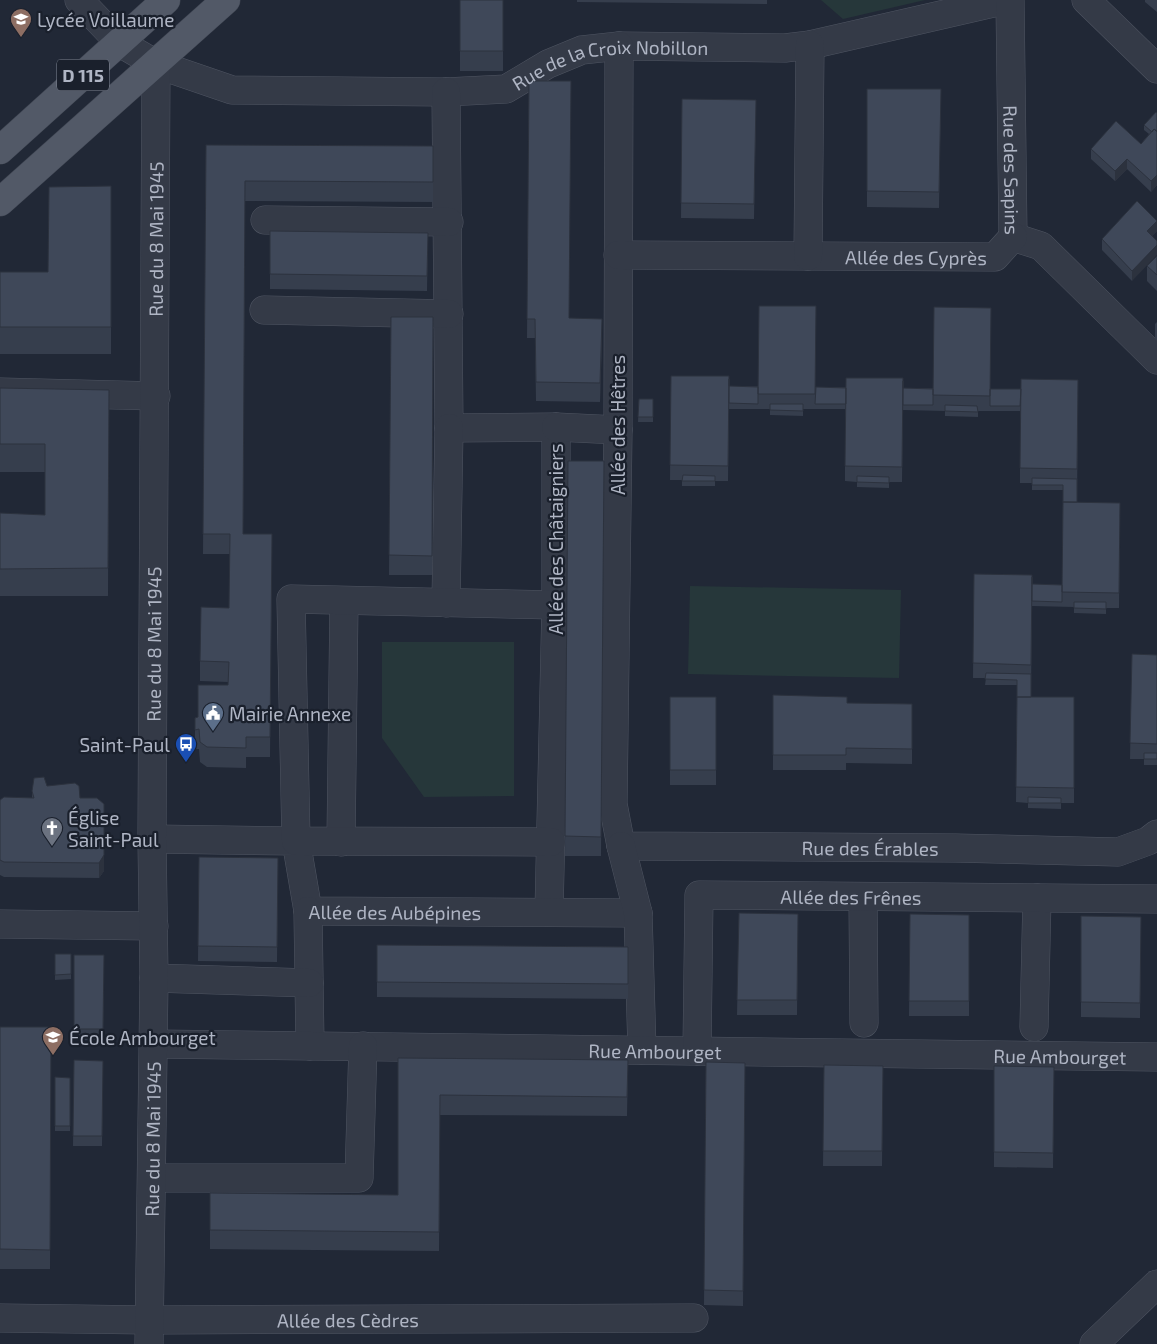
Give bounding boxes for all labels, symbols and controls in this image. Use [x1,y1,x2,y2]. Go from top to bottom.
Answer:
school or university icon: Lycée Voillaume [9,7,33,38]
place label: Lycée Voillaume [37,8,174,31]
street label: Rue de la Croix Nobillon [508,34,709,94]
road number: D 115 [57,60,109,90]
street label: Rue des Sapins [1000,105,1024,235]
street label: Rue du 8 Mai 1945 [143,161,167,317]
street label: Allée des Cyprès [845,245,987,268]
street label: Allée des Hêtres [606,355,629,495]
street label: Allée des Châtaigniers [544,443,567,635]
street label: Rue du 8 Mai 1945 [141,566,165,722]
public building icon: Mairie Annexe [201,701,225,732]
place label: Mairie Annexe [229,702,351,725]
bus stop icon: Saint-Paul [174,732,198,763]
place label: Saint-Paul [79,733,170,756]
place label: Église Saint-Paul [68,806,159,851]
church icon: Église Saint-Paul [40,816,64,847]
street label: Rue des Érables [802,836,939,859]
street label: Allée des Frênes [780,884,922,908]
street label: Allée des Aubépines [309,900,481,924]
school or university icon: École Ambourget [41,1025,65,1056]
place label: École Ambourget [69,1026,216,1049]
street label: Rue Ambourget [588,1038,722,1063]
street label: Rue Ambourget [993,1043,1127,1068]
street label: Rue du 8 Mai 1945 [139,1061,164,1217]
street label: Allée des Cèdres [277,1308,419,1331]

